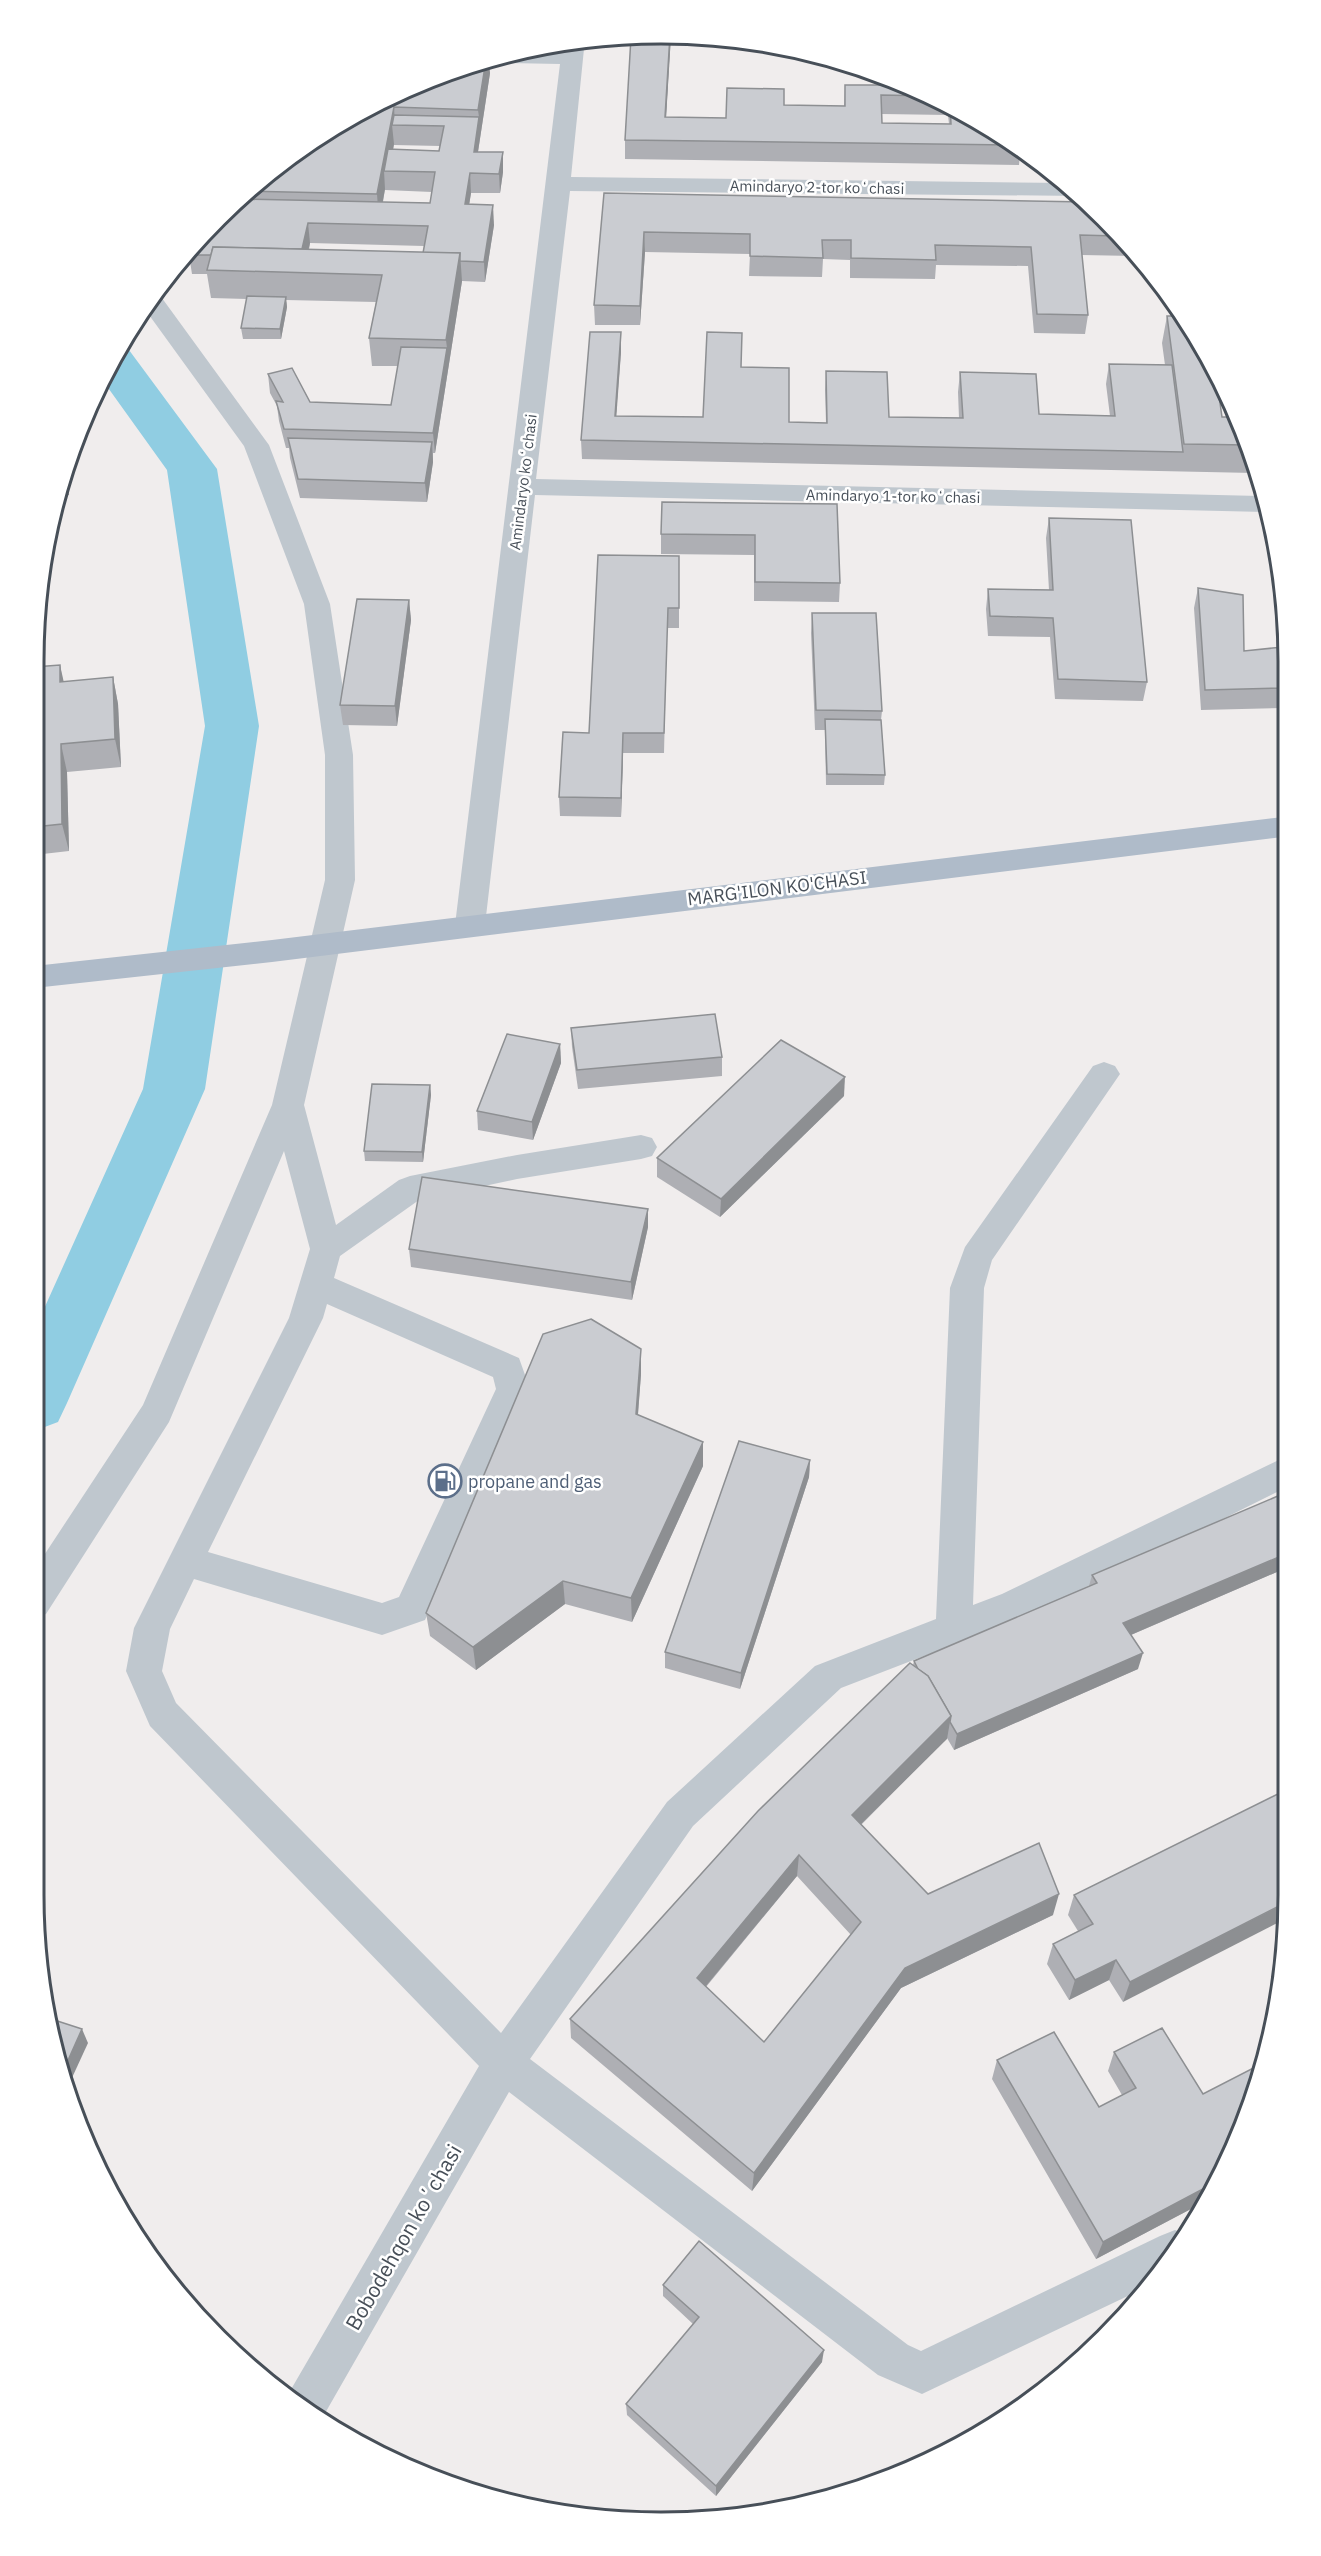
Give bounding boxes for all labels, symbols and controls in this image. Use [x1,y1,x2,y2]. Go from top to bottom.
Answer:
street label: Amindaryo 2-tor koʻchasi [730,176,904,198]
street label: Amindaryo koʻchasi [505,413,541,551]
street label: Amindaryo 1-tor koʻchasi [806,485,980,507]
street label: MARG'ILON KO'CHASI [686,866,868,910]
fuel station icon: propane and gas [427,1463,463,1499]
place label: propane and gas [468,1470,602,1493]
street label: Bobodehqon koʼchasi [338,2139,468,2335]

